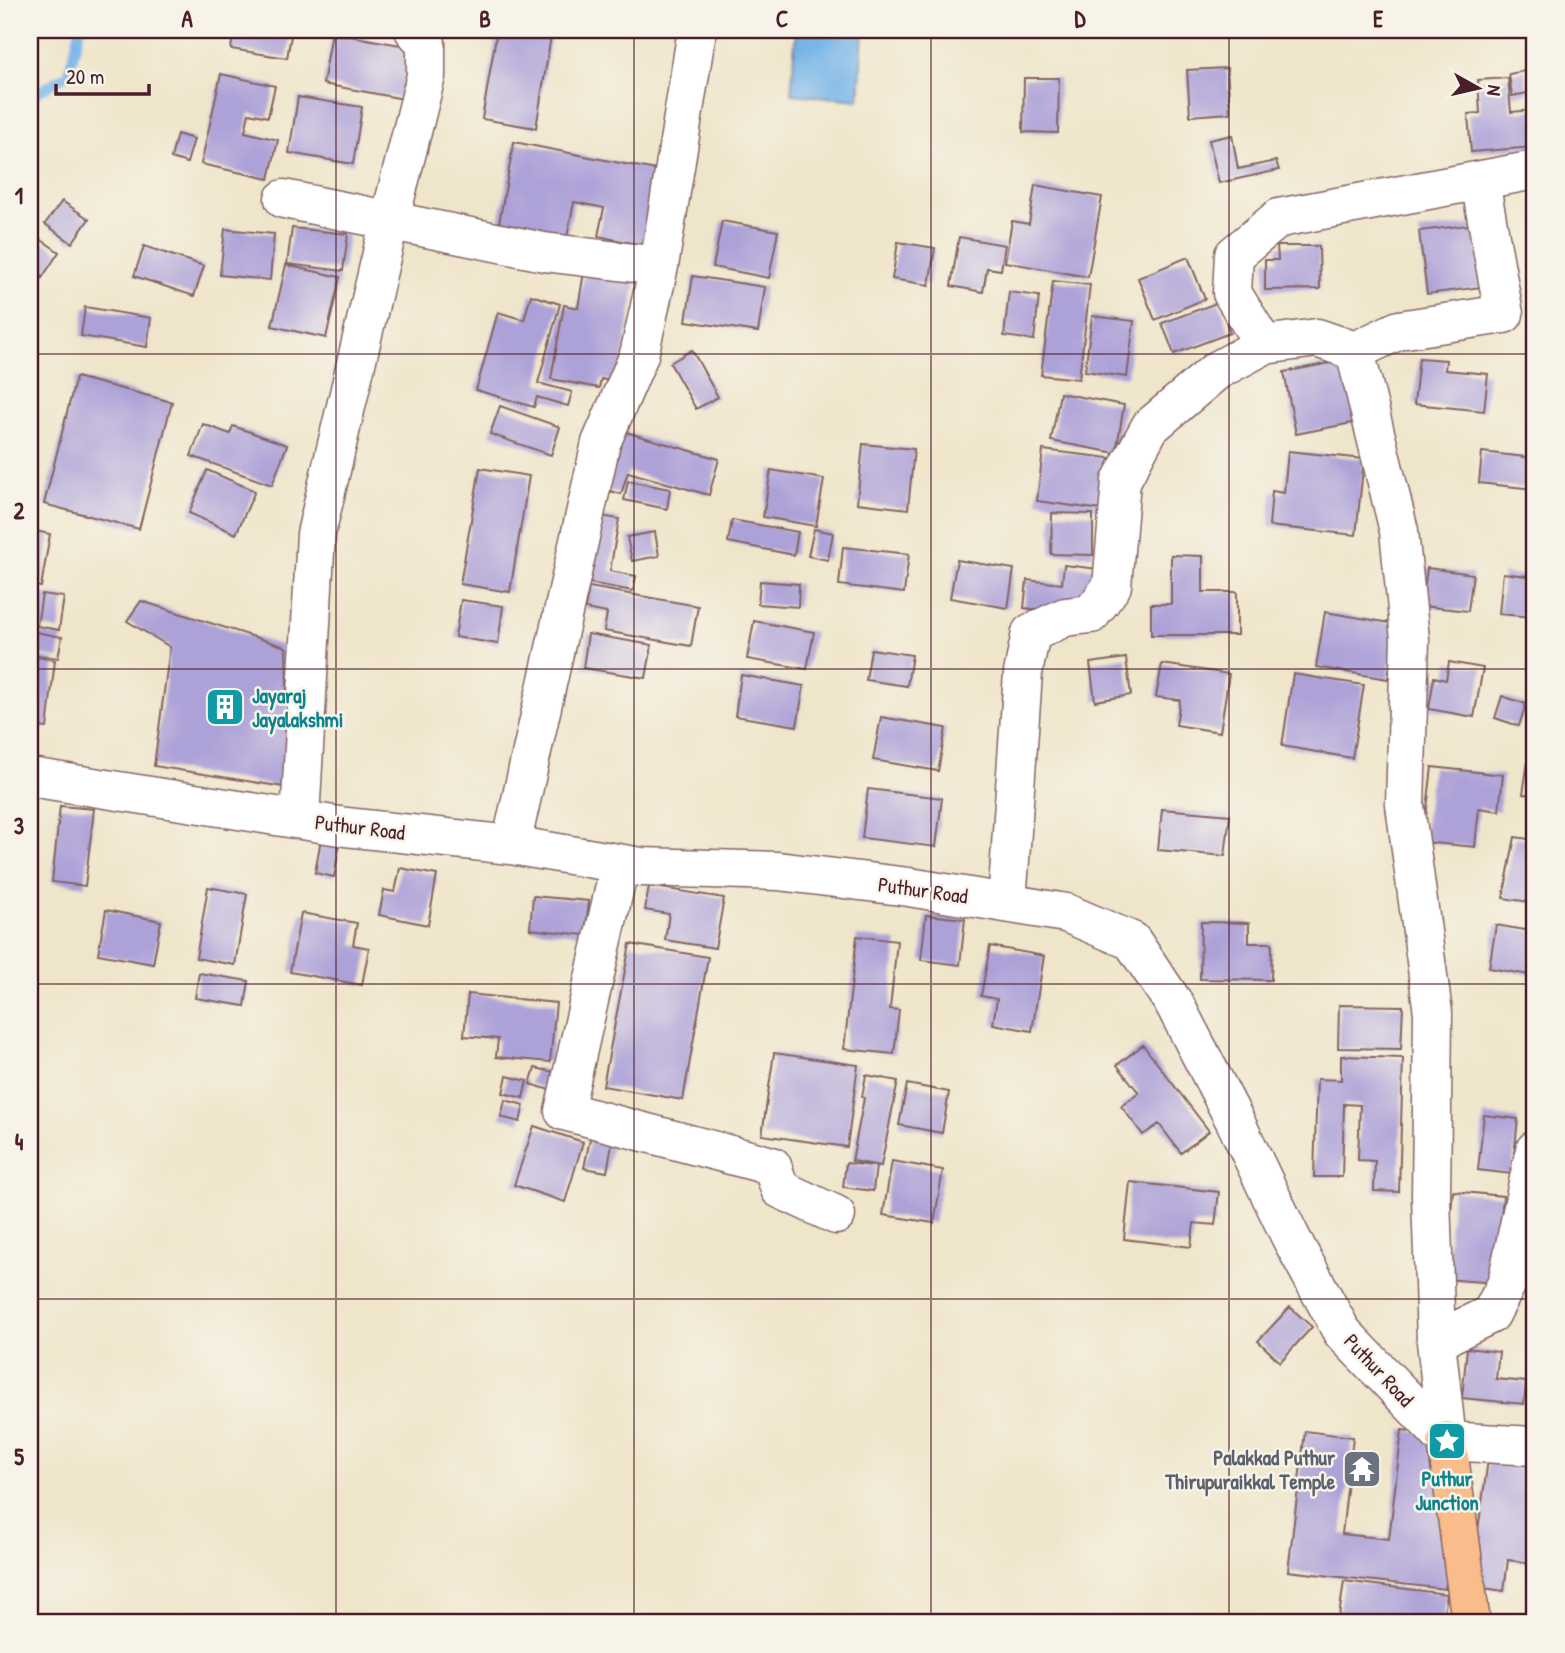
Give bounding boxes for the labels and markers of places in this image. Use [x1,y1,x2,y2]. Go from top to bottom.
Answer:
place label: Jayaraj Jayalakshmi [252,681,344,735]
building icon: Jayaraj Jayalakshmi [204,686,246,728]
place icon: Puthur Junction [1426,1420,1468,1462]
place label: Palakkad Puthur Thirupuraikkal Temple [1164,1443,1336,1497]
temple icon: Palakkad Puthur Thirupuraikkal Temple [1341,1448,1383,1490]
place label: Puthur Junction [1415,1464,1479,1517]

